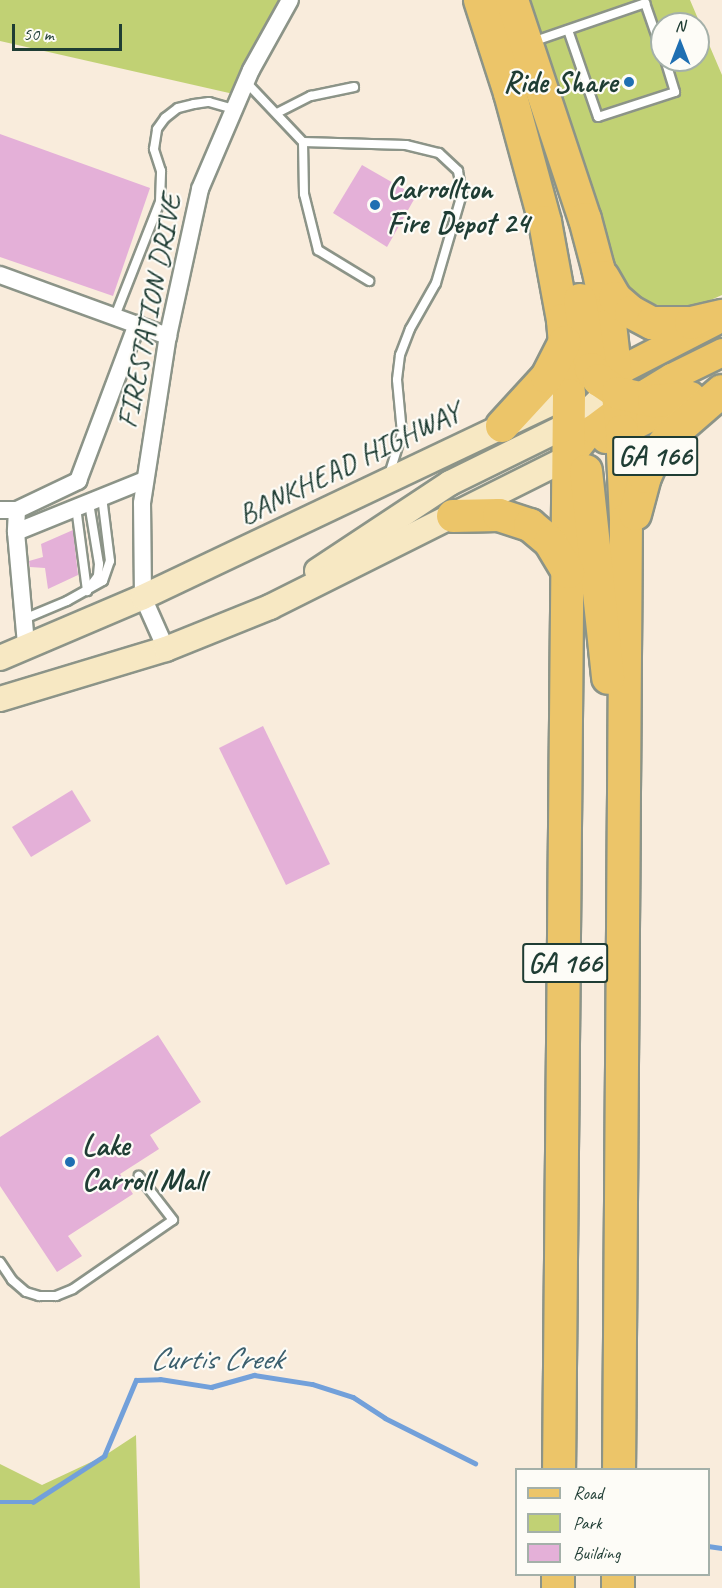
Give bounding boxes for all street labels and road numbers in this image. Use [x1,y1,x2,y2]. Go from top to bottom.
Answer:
street label: FIRESTATION DRIVE [109,191,189,431]
street label: BANKHEAD HIGHWAY [231,393,467,533]
road number: GA 166 [612,431,698,481]
road number: GA 166 [522,938,608,988]

